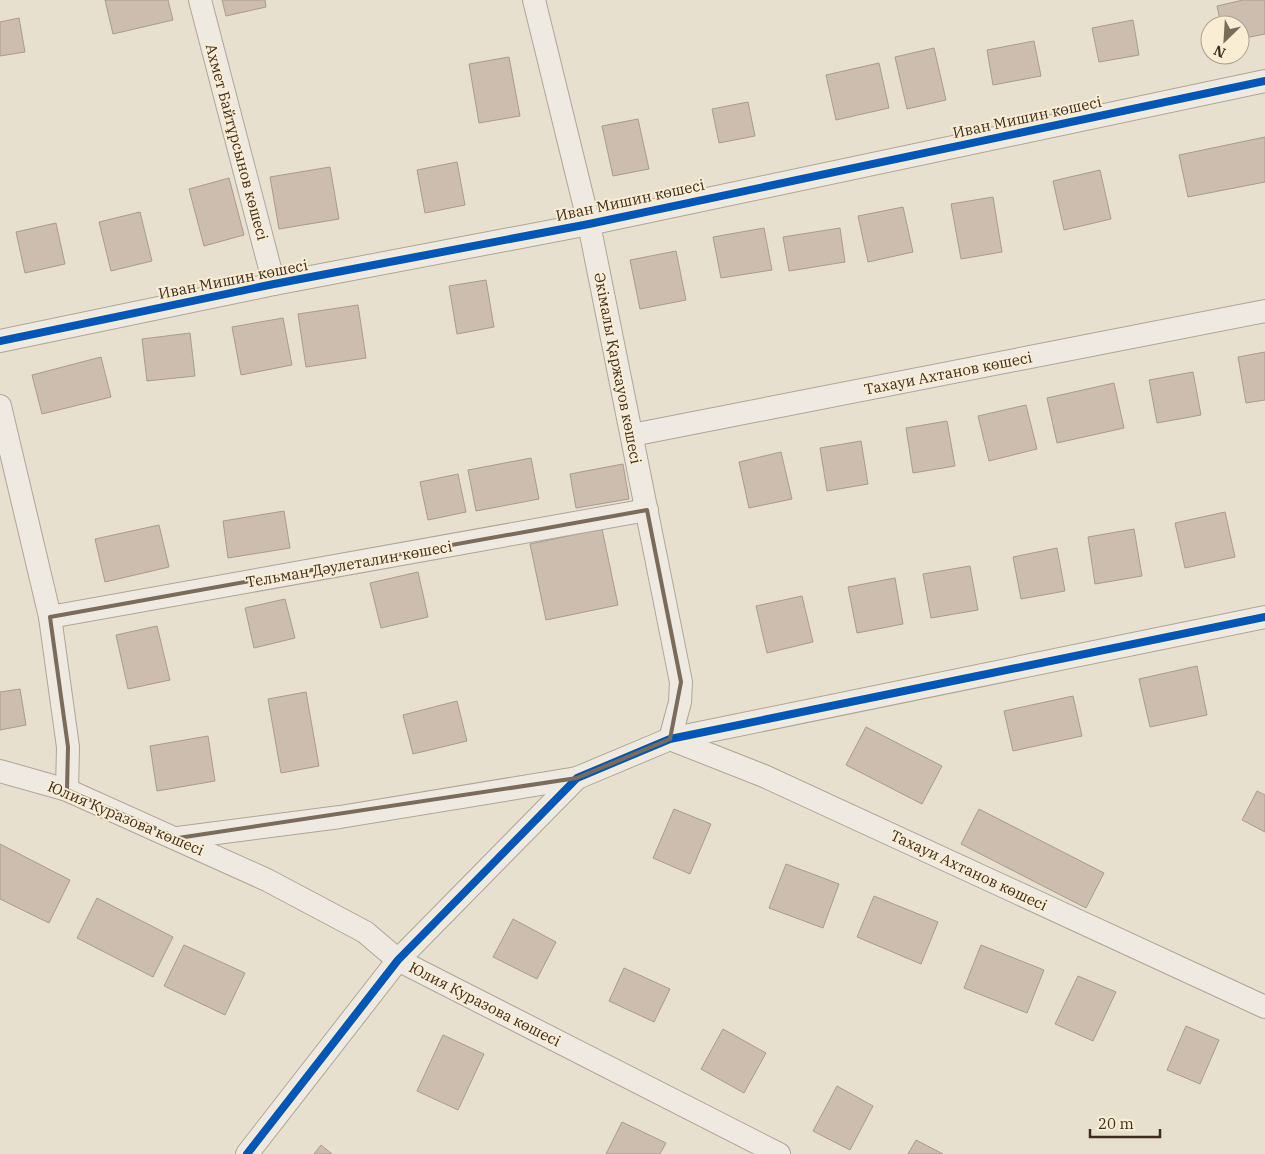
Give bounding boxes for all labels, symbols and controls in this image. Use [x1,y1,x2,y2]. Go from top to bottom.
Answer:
north arrow [1200,15,1250,65]
text: N [1211,41,1228,62]
street label: Ахмет Байтұрсынов көшесі [202,42,272,243]
street label: Иван Мишин көшесі [951,92,1103,142]
street label: Иван Мишин көшесі [554,175,706,225]
street label: Иван Мишин көшесі [157,255,310,303]
street label: Әкімалы Қаржауов көшесі [590,271,646,466]
street label: Тахауи Ахтанов көшесі [862,347,1034,399]
street label: Тельман Дәулеталин көшесі [244,536,454,591]
street label: Юлия Куразова көшесі [45,776,207,860]
street label: Тахауи Ахтанов көшесі [888,825,1051,915]
street label: Юлия Куразова көшесі [406,957,564,1051]
scale bar [1090,1106,1160,1138]
text: 20 m [1098,1114,1134,1133]

